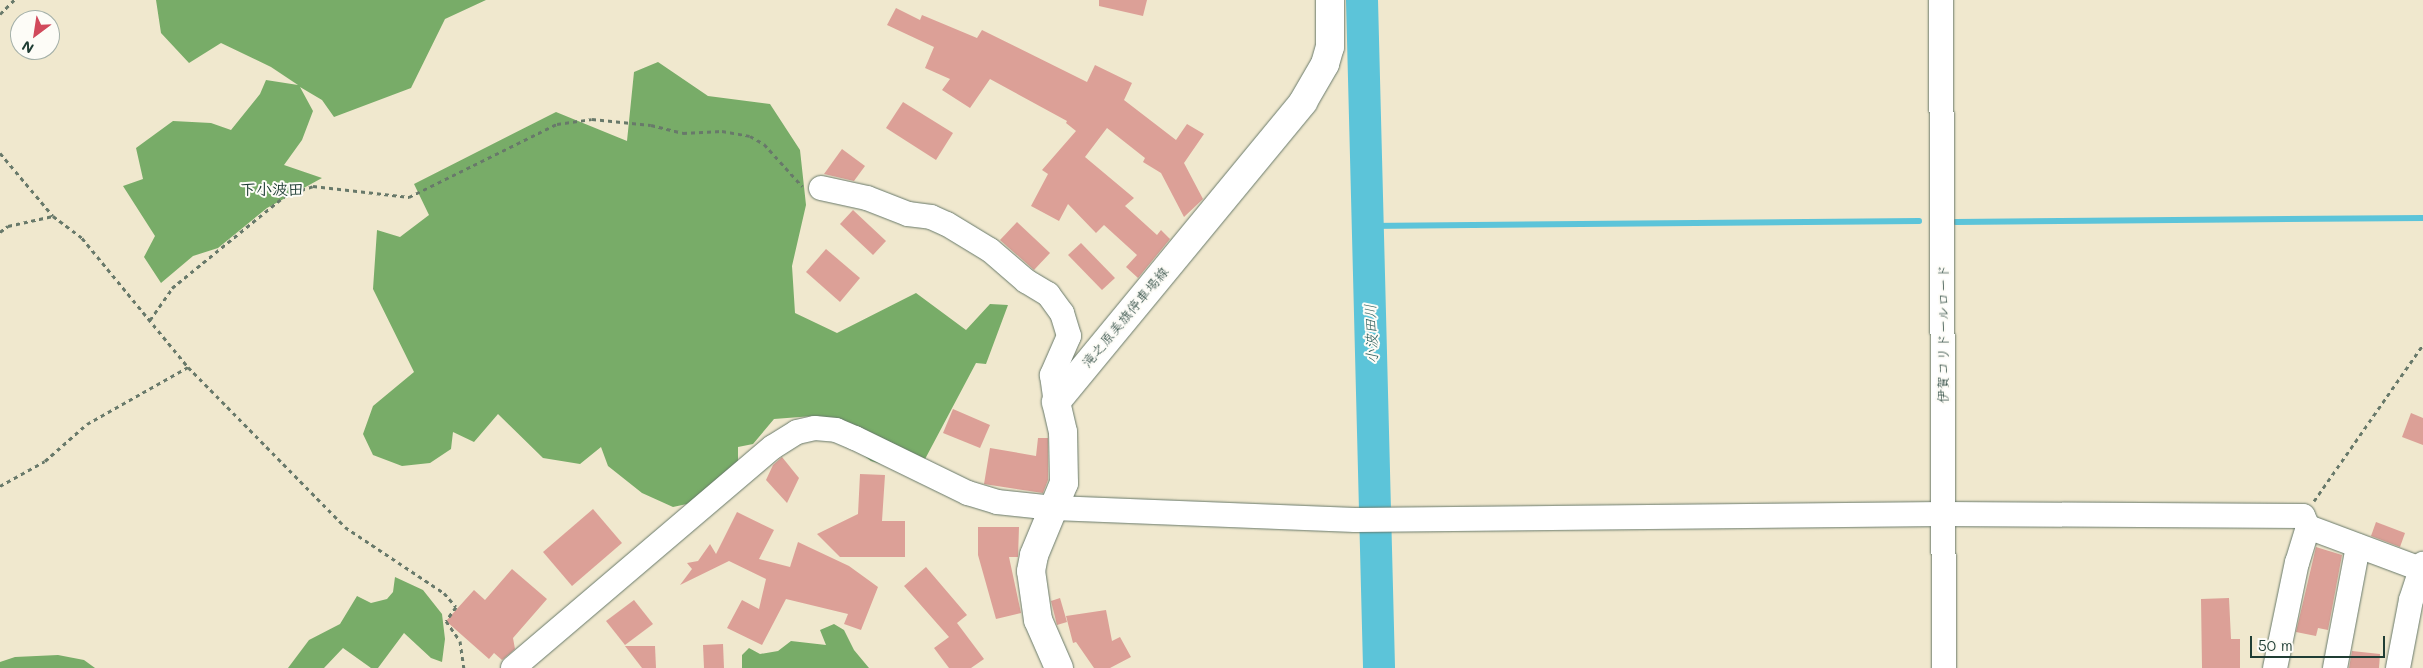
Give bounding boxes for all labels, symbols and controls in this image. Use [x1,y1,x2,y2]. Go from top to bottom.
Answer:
north arrow [10,10,60,60]
text: N [18,37,37,58]
district label: 下小波田 [240,179,304,199]
street label: 滝之原美旗停車場線 [1078,263,1172,371]
street label: 伊賀コリドールロード [1935,264,1951,404]
water label: 小波田川 [1361,304,1381,364]
scale bar [2253,626,2388,658]
text: 50 m [2258,635,2293,655]

